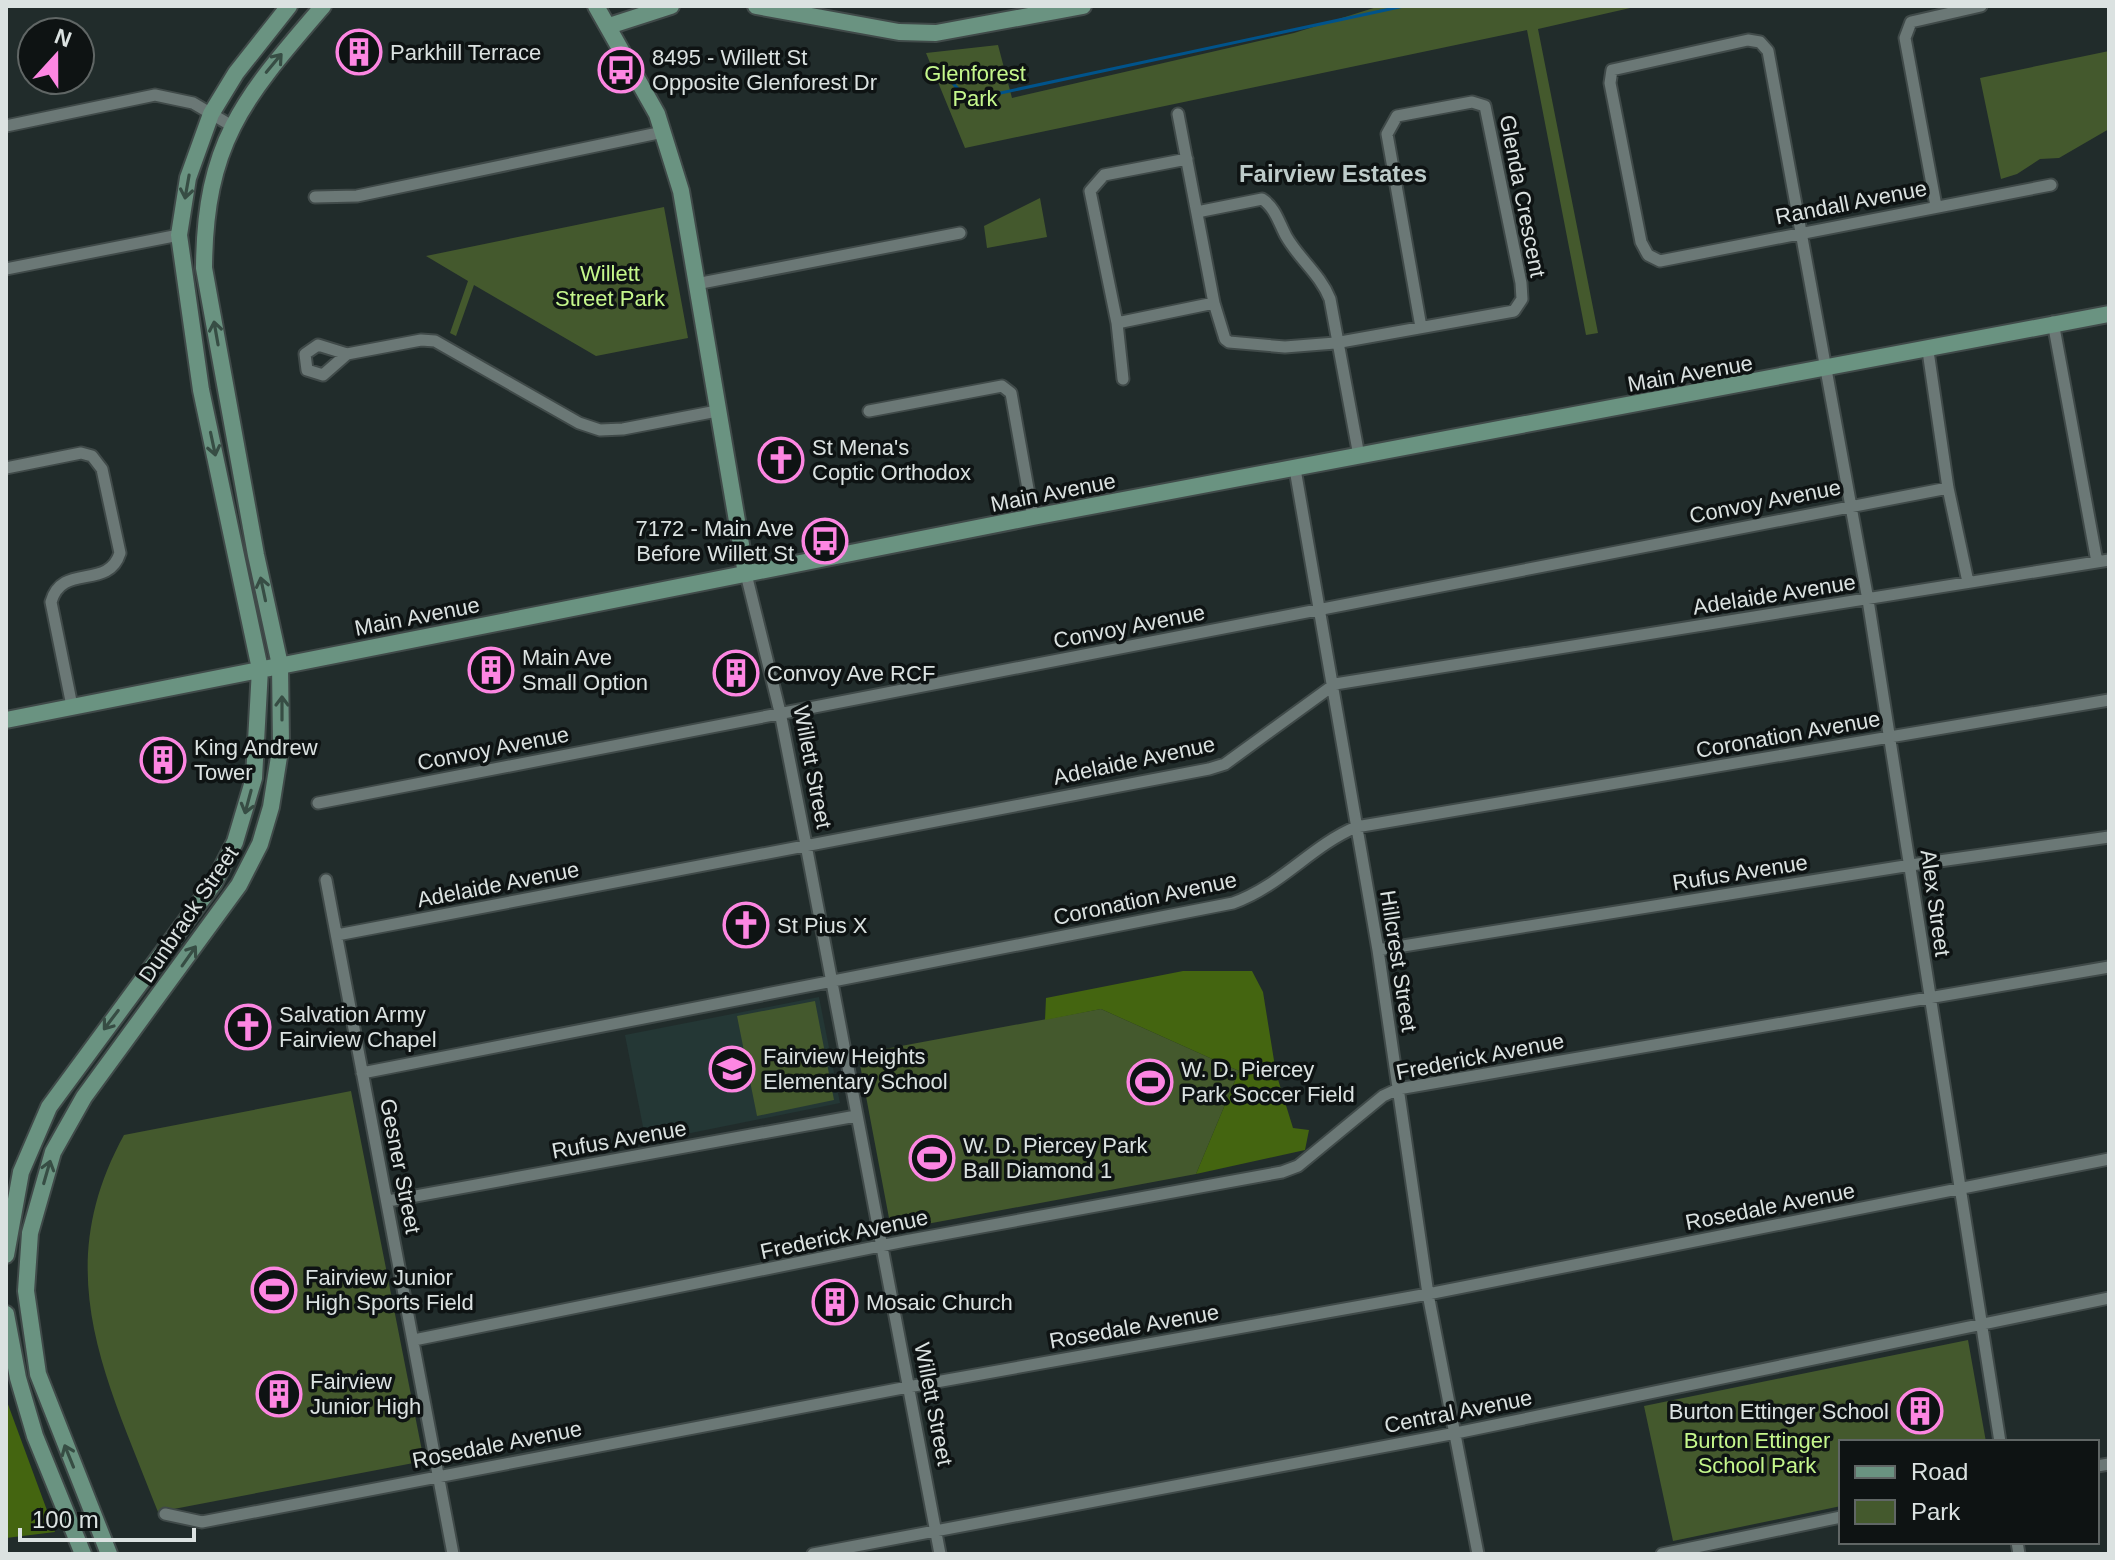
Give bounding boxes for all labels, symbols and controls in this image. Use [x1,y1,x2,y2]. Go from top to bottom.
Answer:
north arrow [16,16,96,96]
text: N [51,23,75,52]
building icon: Parkhill Terrace [335,28,383,76]
place label: Parkhill Terrace [390,40,541,65]
place label: 8495 - Willett St Opposite Glenforest Dr [652,45,877,95]
bus stop icon: 8495 - Willett St Opposite Glenforest Dr [597,46,645,94]
one-way arrow [265,54,283,74]
park label: Glenforest Park [924,61,1026,111]
street label: Glenda Crescent [1494,113,1551,280]
district label: Fairview Estates [1239,160,1427,187]
one-way arrow [179,174,194,200]
street label: Randall Avenue [1773,176,1929,229]
park label: Willett Street Park [555,261,666,311]
one-way arrow [208,321,223,346]
street label: Main Avenue [1625,350,1755,397]
one-way arrow [206,431,221,456]
place label: St Mena's Coptic Orthodox [812,435,971,485]
church icon: St Mena's Coptic Orthodox [757,436,805,484]
street label: Main Avenue [988,468,1118,517]
street label: Convoy Avenue [1687,475,1843,528]
place label: 7172 - Main Ave Before Willett St [635,516,794,566]
bus stop icon: 7172 - Main Ave Before Willett St [801,517,849,565]
street label: Adelaide Avenue [1691,569,1857,620]
one-way arrow [255,576,270,602]
street label: Main Avenue [352,592,482,641]
street label: Convoy Avenue [1051,600,1207,653]
place label: Main Ave Small Option [522,645,648,695]
building icon: Main Ave Small Option [467,646,515,694]
building icon: Convoy Ave RCF [712,649,760,697]
place label: Convoy Ave RCF [767,661,935,686]
one-way arrow [274,695,290,722]
street label: Willett Street [788,704,837,831]
street label: Coronation Avenue [1694,706,1882,763]
street label: Convoy Avenue [415,722,571,775]
street label: Adelaide Avenue [1051,731,1217,790]
place label: King Andrew Tower [194,735,318,785]
building icon: King Andrew Tower [139,736,187,784]
one-way arrow [239,789,254,814]
street label: Dunbrack Street [134,841,243,987]
street label: Alex Street [1916,848,1955,958]
street label: Rufus Avenue [1671,849,1809,896]
street label: Adelaide Avenue [415,857,581,912]
street label: Coronation Avenue [1051,867,1239,930]
street label: Hillcrest Street [1375,888,1422,1034]
church icon: St Pius X [722,901,770,949]
place label: St Pius X [777,913,868,938]
one-way arrow [181,946,197,968]
place label: Salvation Army Fairview Chapel [279,1002,437,1052]
church icon: Salvation Army Fairview Chapel [224,1003,272,1051]
one-way arrow [102,1009,119,1030]
street label: Frederick Avenue [1394,1028,1566,1085]
place label: Fairview Heights Elementary School [763,1044,948,1094]
school or university icon: Fairview Heights Elementary School [708,1045,756,1093]
place label: W. D. Piercey Park Soccer Field [1181,1057,1355,1107]
sports icon: W. D. Piercey Park Soccer Field [1126,1058,1174,1106]
street label: Gesner Street [375,1096,426,1236]
street label: Rufus Avenue [550,1115,689,1164]
place label: W. D. Piercey Park Ball Diamond 1 [963,1133,1149,1183]
sports icon: W. D. Piercey Park Ball Diamond 1 [908,1134,956,1182]
one-way arrow [40,1159,55,1185]
street label: Rosedale Avenue [1683,1178,1857,1235]
street label: Frederick Avenue [758,1205,930,1264]
place label: Fairview Junior High Sports Field [305,1265,474,1315]
sports icon: Fairview Junior High Sports Field [250,1266,298,1314]
building icon: Mosaic Church [811,1278,859,1326]
place label: Mosaic Church [866,1290,1013,1315]
street label: Rosedale Avenue [1047,1299,1221,1354]
street label: Willett Street [909,1341,958,1468]
place label: Fairview Junior High [310,1369,421,1419]
building icon: Fairview Junior High [255,1370,303,1418]
street label: Central Avenue [1382,1385,1534,1438]
building icon: Burton Ettinger School [1896,1387,1944,1435]
place label: Burton Ettinger School [1669,1399,1889,1424]
street label: Rosedale Avenue [410,1416,584,1473]
park label: Burton Ettinger School Park [1684,1428,1830,1478]
legend [1839,1440,2099,1544]
one-way arrow [60,1444,75,1469]
text: Road [1911,1458,1968,1485]
scale bar [20,1492,194,1542]
text: Park [1911,1498,1961,1525]
text: 100 m [32,1506,99,1533]

